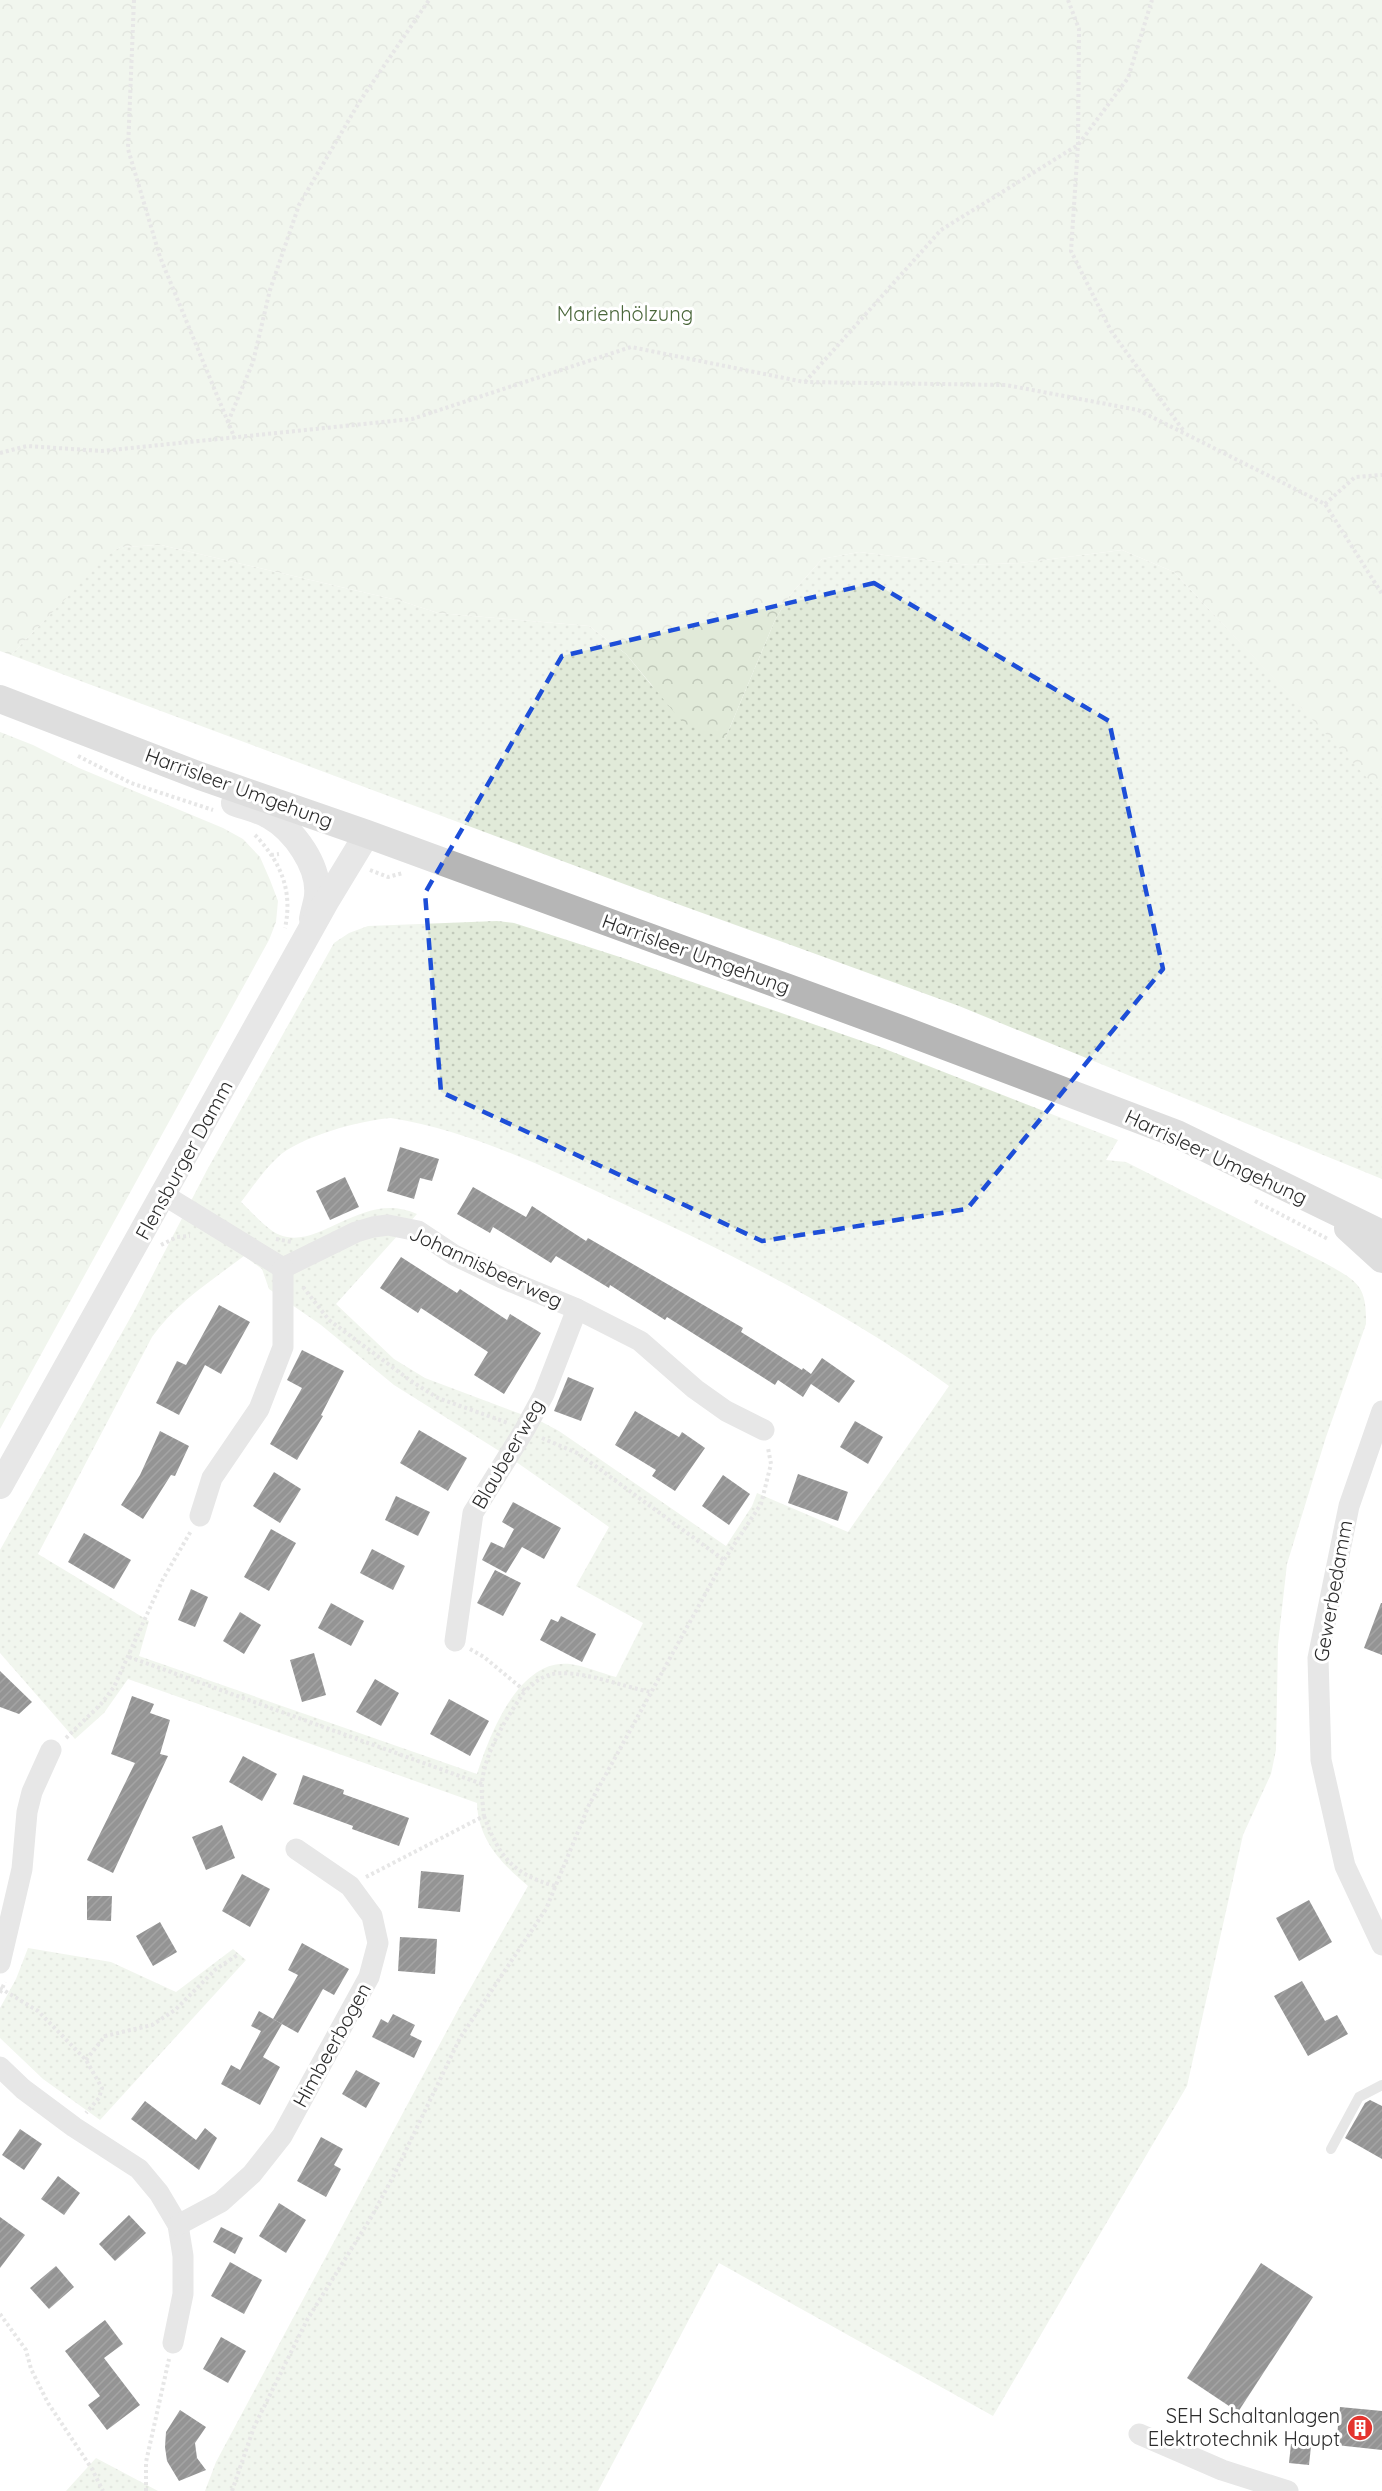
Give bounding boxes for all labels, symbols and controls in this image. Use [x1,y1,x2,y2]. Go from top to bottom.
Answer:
park label: Marienhölzung [557,301,693,326]
street label: Harrisleer Umgehung [142,742,337,833]
street label: Harrisleer Umgehung [599,908,794,999]
street label: Flensburger Damm [129,1076,238,1244]
street label: Harrisleer Umgehung [1121,1103,1311,1210]
street label: Johannisbeerweg [406,1220,567,1313]
street label: Blaubeerweg [466,1394,549,1513]
street label: Gewerbedamm [1308,1518,1357,1664]
street label: Himbeerbogen [287,1978,376,2111]
place label: SEH Schaltanlagen Elektrotechnik Haupt [1148,2403,1340,2451]
building icon: SEH Schaltanlagen Elektrotechnik Haupt [1345,2413,1375,2443]

